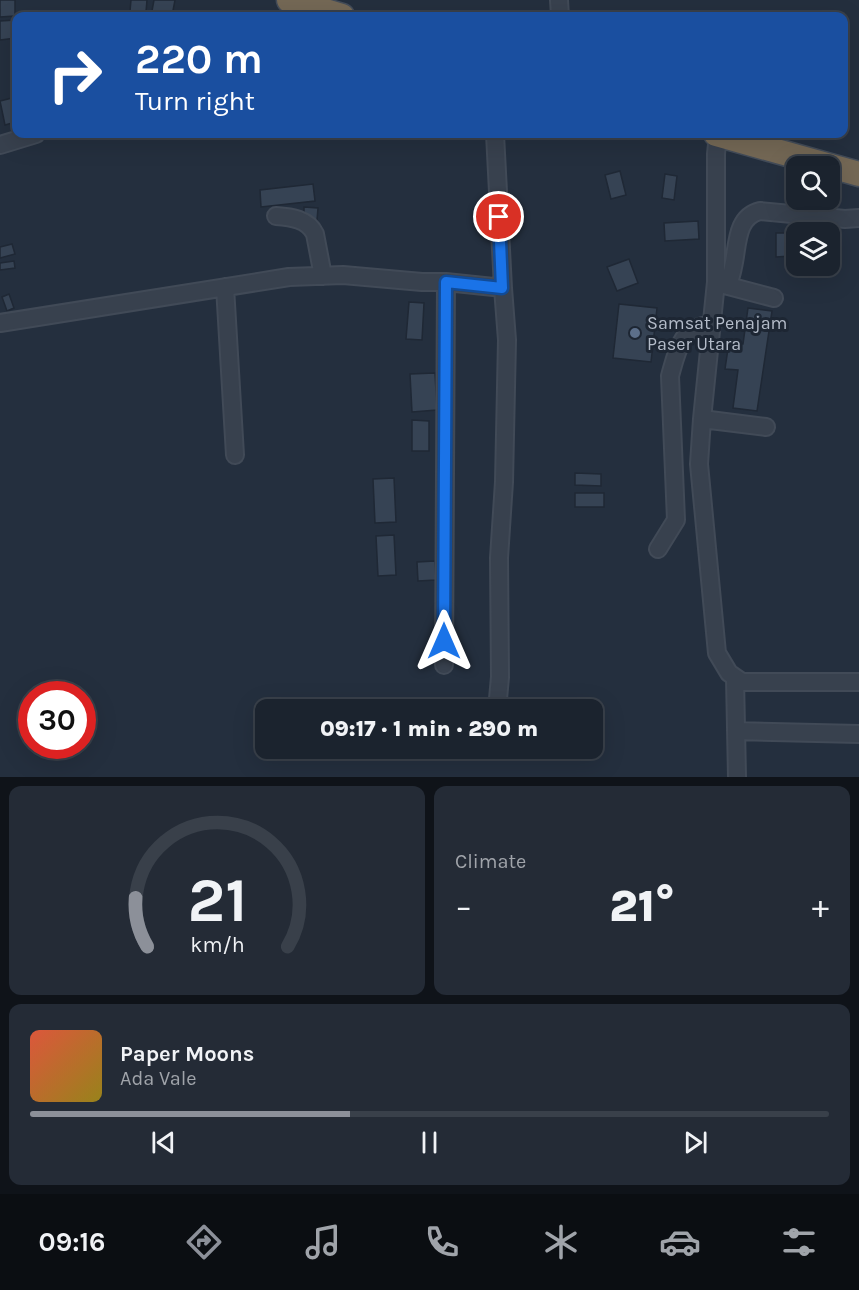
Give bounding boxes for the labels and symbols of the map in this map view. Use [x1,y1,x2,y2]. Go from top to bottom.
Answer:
pin [473,191,524,242]
place label: Samsat Penajam Paser Utara [647,312,787,355]
marker: Samsat Penajam Paser Utara [628,326,642,340]
position arrow [412,609,476,673]
speed limit sign: 30 [18,681,96,759]

